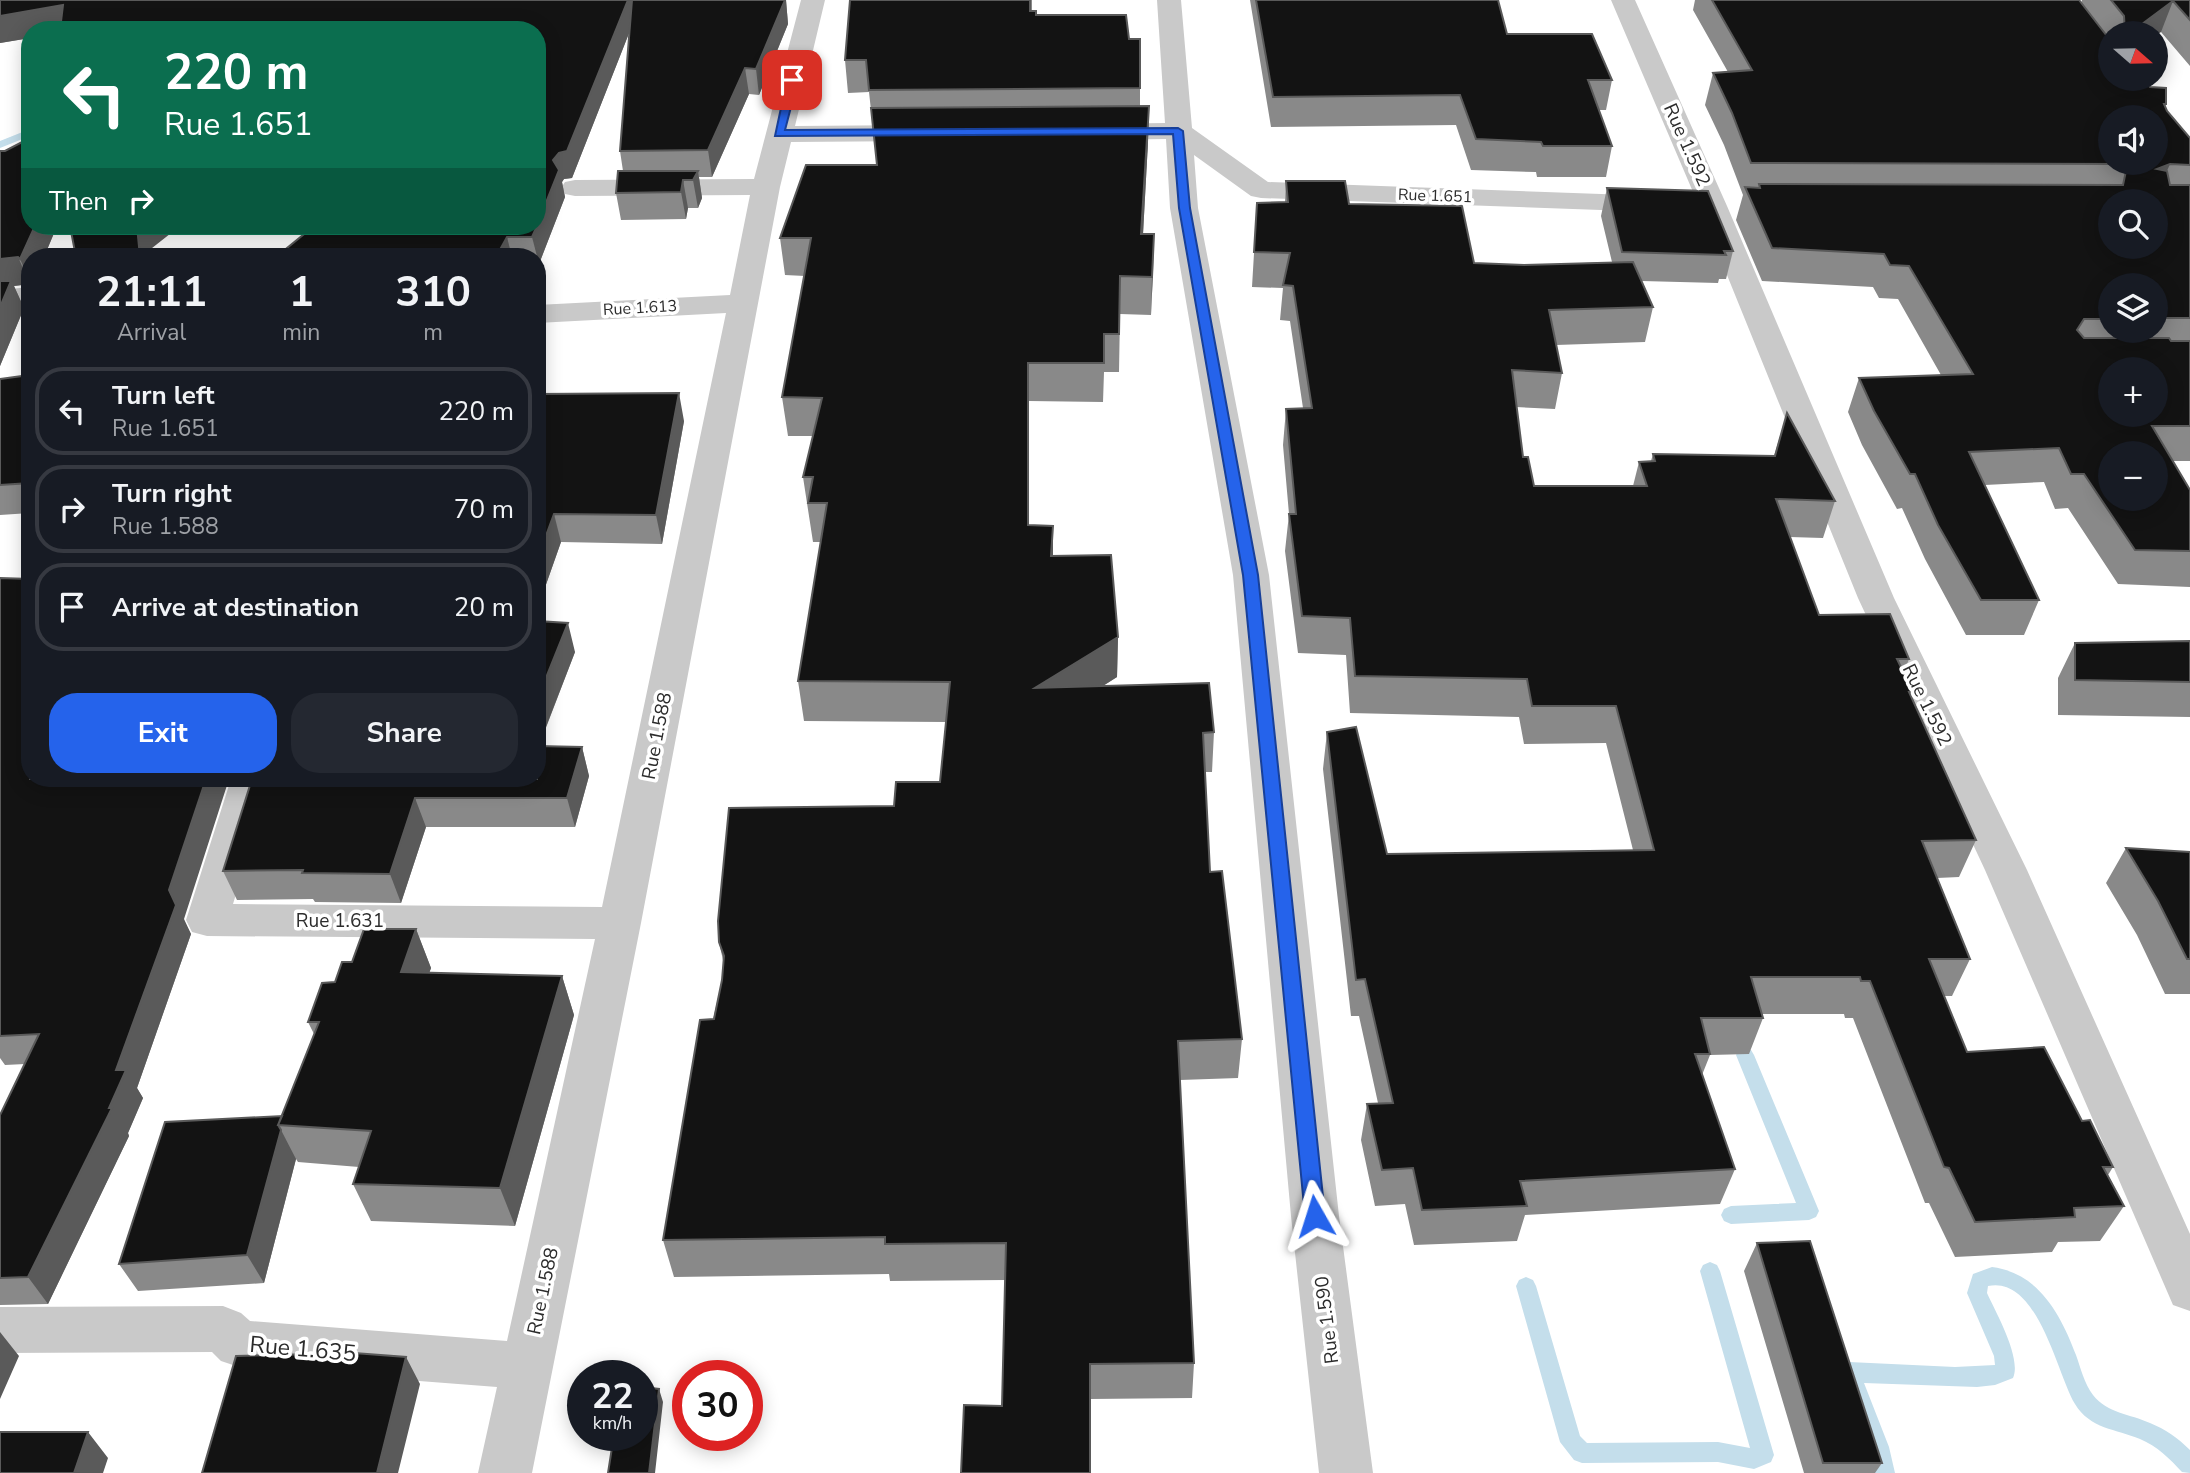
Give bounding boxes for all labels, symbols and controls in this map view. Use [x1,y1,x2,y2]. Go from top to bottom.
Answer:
north arrow [2098,21,2168,91]
map controls [2098,21,2168,511]
text: 220 m [164,39,308,106]
icon: left [49,49,140,140]
pin [762,50,822,110]
icon: arrive [773,61,811,99]
street label: Rue 1.592 [1657,99,1717,191]
text: Rue 1.651 [164,103,313,146]
button: sound [2098,105,2168,175]
icon: right [122,182,160,220]
text: Then [49,184,108,219]
street label: Rue 1.651 [1397,184,1473,208]
button: search [2098,189,2168,259]
text: 21:11 [96,264,207,321]
text: 1 [289,264,314,321]
text: 310 [395,264,471,321]
button: layers [2098,273,2168,343]
street label: Rue 1.613 [602,295,678,321]
text: Arrival [117,317,186,348]
text: min [282,317,320,348]
text: m [423,317,443,348]
button: + [2098,357,2168,427]
text: Turn left [112,378,215,413]
icon: left [53,392,91,430]
text: 220 m [438,394,514,429]
text: Rue 1.651 [112,413,219,444]
button: − [2098,441,2168,511]
text: Turn right [112,476,231,511]
icon: right [53,490,91,528]
text: 70 m [454,492,514,527]
text: Rue 1.588 [112,511,219,542]
icon: arrive [53,588,91,626]
text: Arrive at destination [112,590,359,625]
text: 20 m [454,590,514,625]
street label: Rue 1.592 [1896,660,1958,750]
street label: Rue 1.588 [636,690,678,782]
button: Exit [49,693,277,773]
button: Share [291,693,518,773]
street label: Rue 1.631 [296,908,384,934]
position arrow [1278,1179,1352,1253]
street label: Rue 1.588 [521,1245,565,1337]
street label: Rue 1.590 [1309,1275,1345,1365]
street label: Rue 1.635 [248,1329,358,1369]
speed limit sign: 30 [672,1360,763,1451]
text: 22 [591,1373,634,1420]
text: km/h [593,1411,632,1435]

